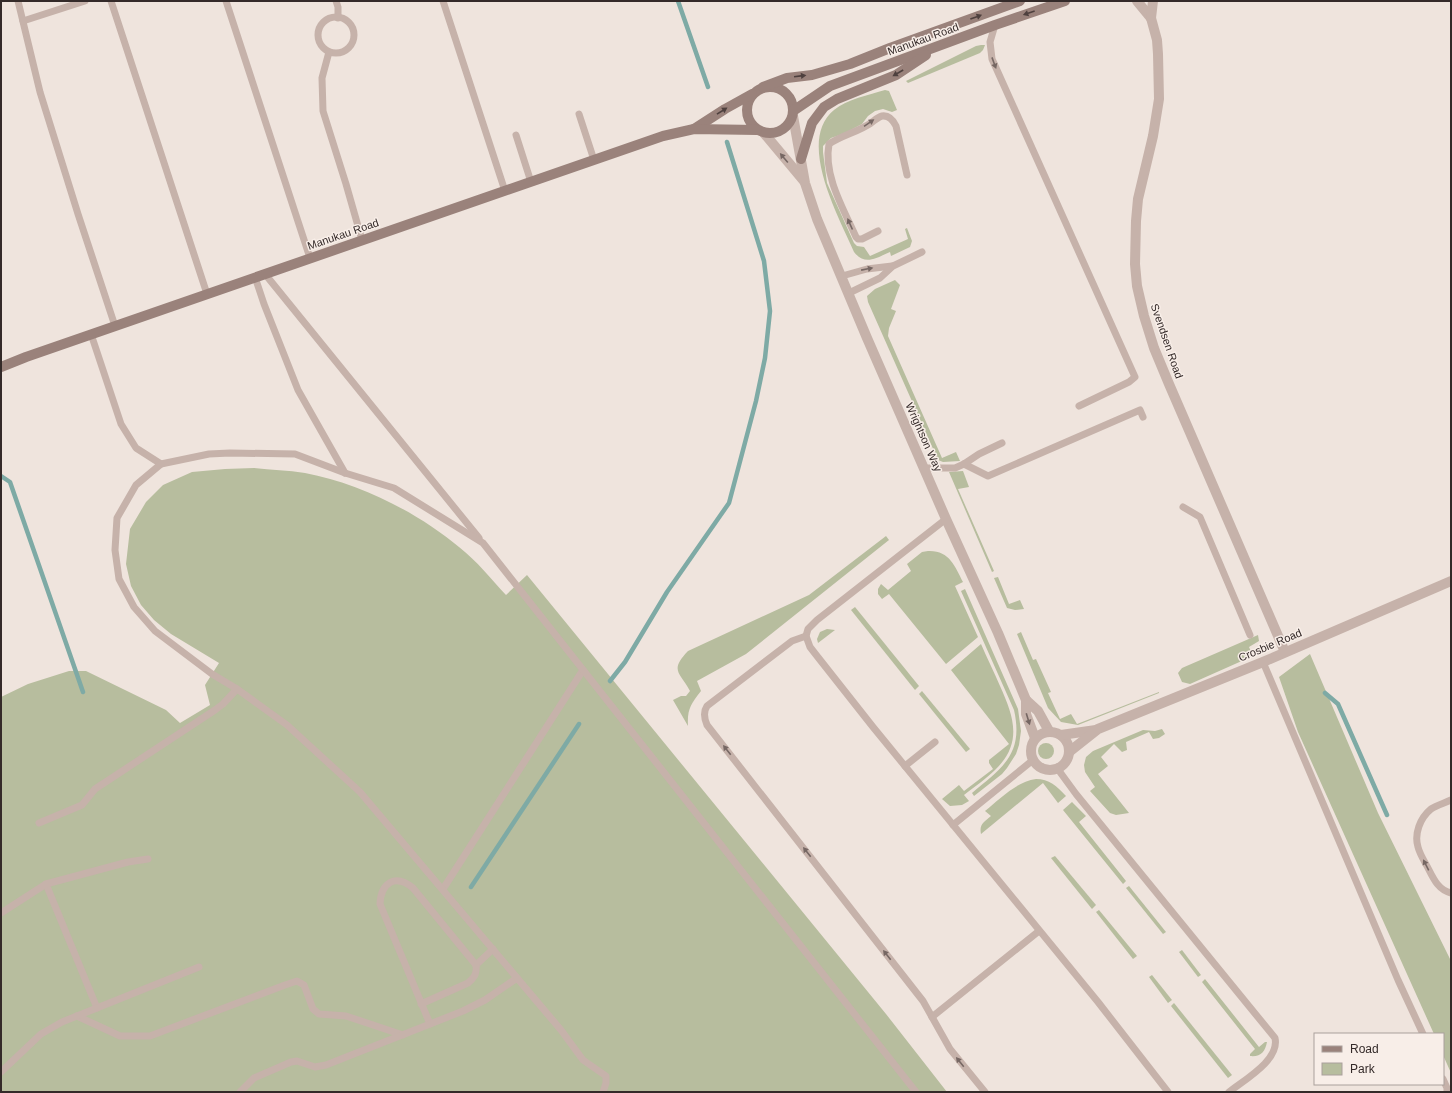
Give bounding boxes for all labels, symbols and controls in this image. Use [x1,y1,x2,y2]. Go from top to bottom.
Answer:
one-way arrow [1023,11,1035,17]
one-way arrow [970,14,982,20]
street label: Manukau Road [886,21,960,57]
one-way arrow [992,58,998,70]
one-way arrow [892,69,904,76]
one-way arrow [794,73,806,79]
one-way arrow [717,107,727,115]
one-way arrow [864,119,874,127]
one-way arrow [779,152,788,163]
street label: Manukau Road [306,216,380,252]
one-way arrow [847,219,853,230]
one-way arrow [861,266,873,272]
street label: Svendsen Road [1149,302,1185,380]
street label: Wrightson Way [903,401,945,474]
street label: Crosbie Road [1237,626,1303,664]
one-way arrow [1025,714,1031,726]
one-way arrow [723,745,731,755]
one-way arrow [802,847,811,858]
one-way arrow [1423,859,1429,871]
one-way arrow [882,949,891,960]
legend [1314,1033,1444,1085]
text: Road [1350,1042,1379,1056]
one-way arrow [956,1056,965,1067]
text: Park [1350,1062,1376,1076]

